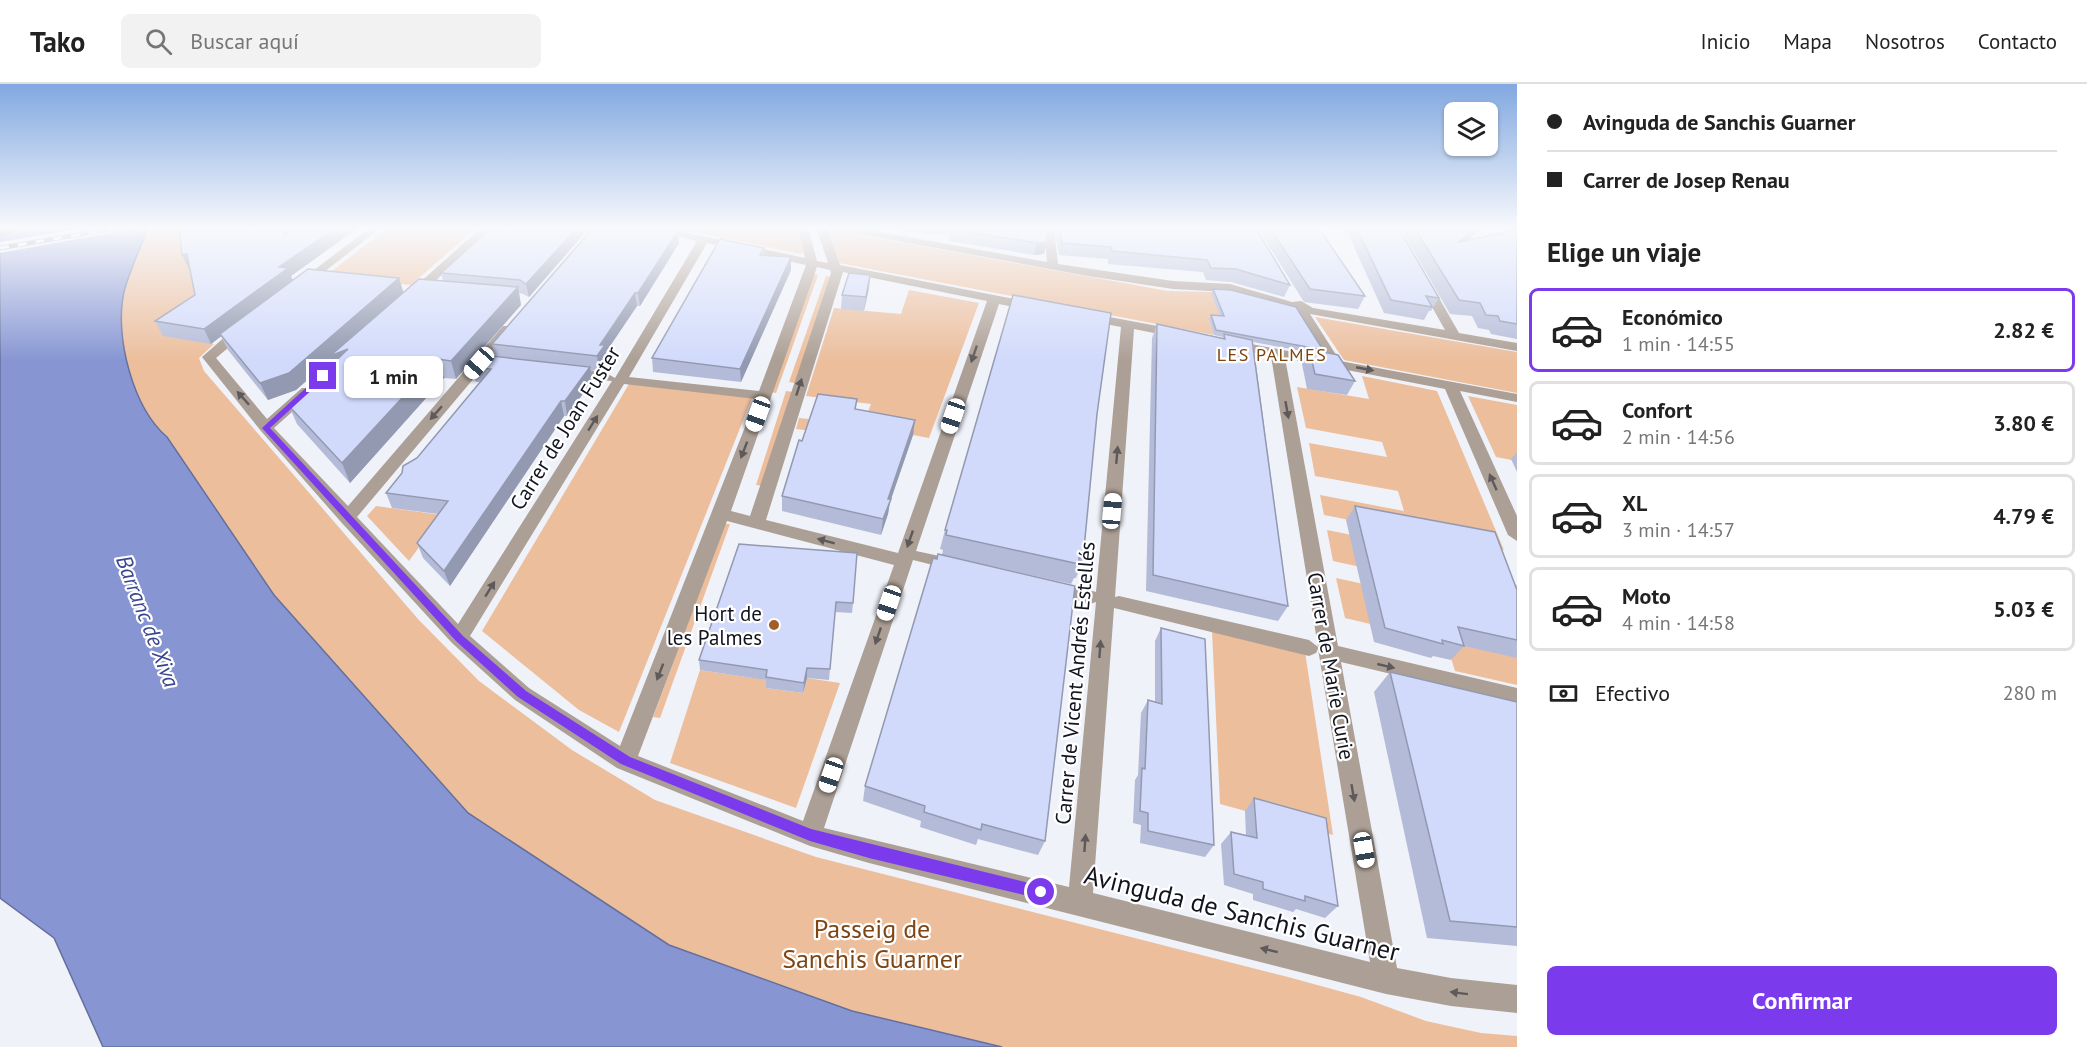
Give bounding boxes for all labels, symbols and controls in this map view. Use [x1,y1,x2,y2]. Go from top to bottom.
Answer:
search box [121,14,541,68]
text: Tako [30,23,85,60]
icon: search [142,25,175,58]
text: Buscar aquí [190,27,299,55]
text: Inicio [1701,28,1750,55]
text: Mapa [1783,28,1832,55]
text: Nosotros [1865,28,1945,55]
text: Contacto [1978,28,2057,55]
map controls [1444,102,1498,156]
button: layers [1444,102,1498,156]
text: Avinguda de Sanchis Guarner [1583,108,1855,136]
text: Carrer de Josep Renau [1583,166,1790,194]
text: Elige un viaje [1547,235,1701,269]
icon: car [1550,303,1604,357]
text: Económico [1622,303,1723,331]
text: 2.82 € [1993,316,2054,344]
text: 1 min · 14:55 [1622,331,1735,357]
street label: Carrer de Joan Fuster [504,341,626,515]
district label: LES PALMES [1217,343,1327,366]
car [460,344,498,382]
one-way arrow [969,345,979,363]
callout: 1 min [344,355,443,397]
route end [309,362,336,389]
text: 1 min [369,364,418,390]
one-way arrow [1356,365,1375,374]
one-way arrow [795,378,804,396]
one-way arrow [236,391,250,405]
car [743,394,773,434]
car [939,396,967,436]
icon: car [1550,396,1604,450]
text: Confort [1622,396,1692,424]
one-way arrow [1283,401,1292,420]
one-way arrow [429,406,443,421]
text: 3.80 € [1993,409,2054,437]
one-way arrow [588,415,599,431]
text: 2 min · 14:56 [1622,424,1735,450]
one-way arrow [739,441,748,459]
one-way arrow [1112,445,1122,464]
one-way arrow [1488,472,1498,490]
icon: car [1550,489,1604,543]
text: XL [1622,489,1647,517]
car [1101,492,1123,530]
text: 4.79 € [1993,502,2054,530]
text: 3 min · 14:57 [1622,517,1735,543]
one-way arrow [905,530,915,548]
one-way arrow [817,535,835,545]
street label: Carrer de Vicent Andrés Estellés [1049,540,1101,826]
water label: Barranc de Xiva [110,551,186,691]
street label: Carrer de Marie Curie [1301,570,1361,762]
one-way arrow [485,581,496,597]
icon: car [1550,582,1604,636]
text: Moto [1622,582,1671,610]
car [875,583,903,623]
text: 5.03 € [1993,595,2054,623]
place label: Hort de les Palmes [667,600,762,651]
text: 4 min · 14:58 [1622,610,1735,636]
marker: Hort de les Palmes [767,618,781,632]
one-way arrow [872,627,882,645]
one-way arrow [1095,639,1105,658]
one-way arrow [1376,661,1395,671]
one-way arrow [655,663,665,681]
icon: cash [1547,677,1580,710]
text: Efectivo [1595,679,1670,707]
text: 280 m [2003,680,2057,706]
car [817,755,845,795]
one-way arrow [1349,783,1358,802]
car [1352,831,1376,869]
one-way arrow [1080,834,1090,853]
street label: Avinguda de Sanchis Guarner [1081,858,1403,968]
route start [1027,878,1054,905]
park label: Passeig de Sanchis Guarner [782,912,962,975]
one-way arrow [1260,944,1278,954]
button: Confirmar [1547,966,2057,1035]
one-way arrow [1449,988,1468,998]

